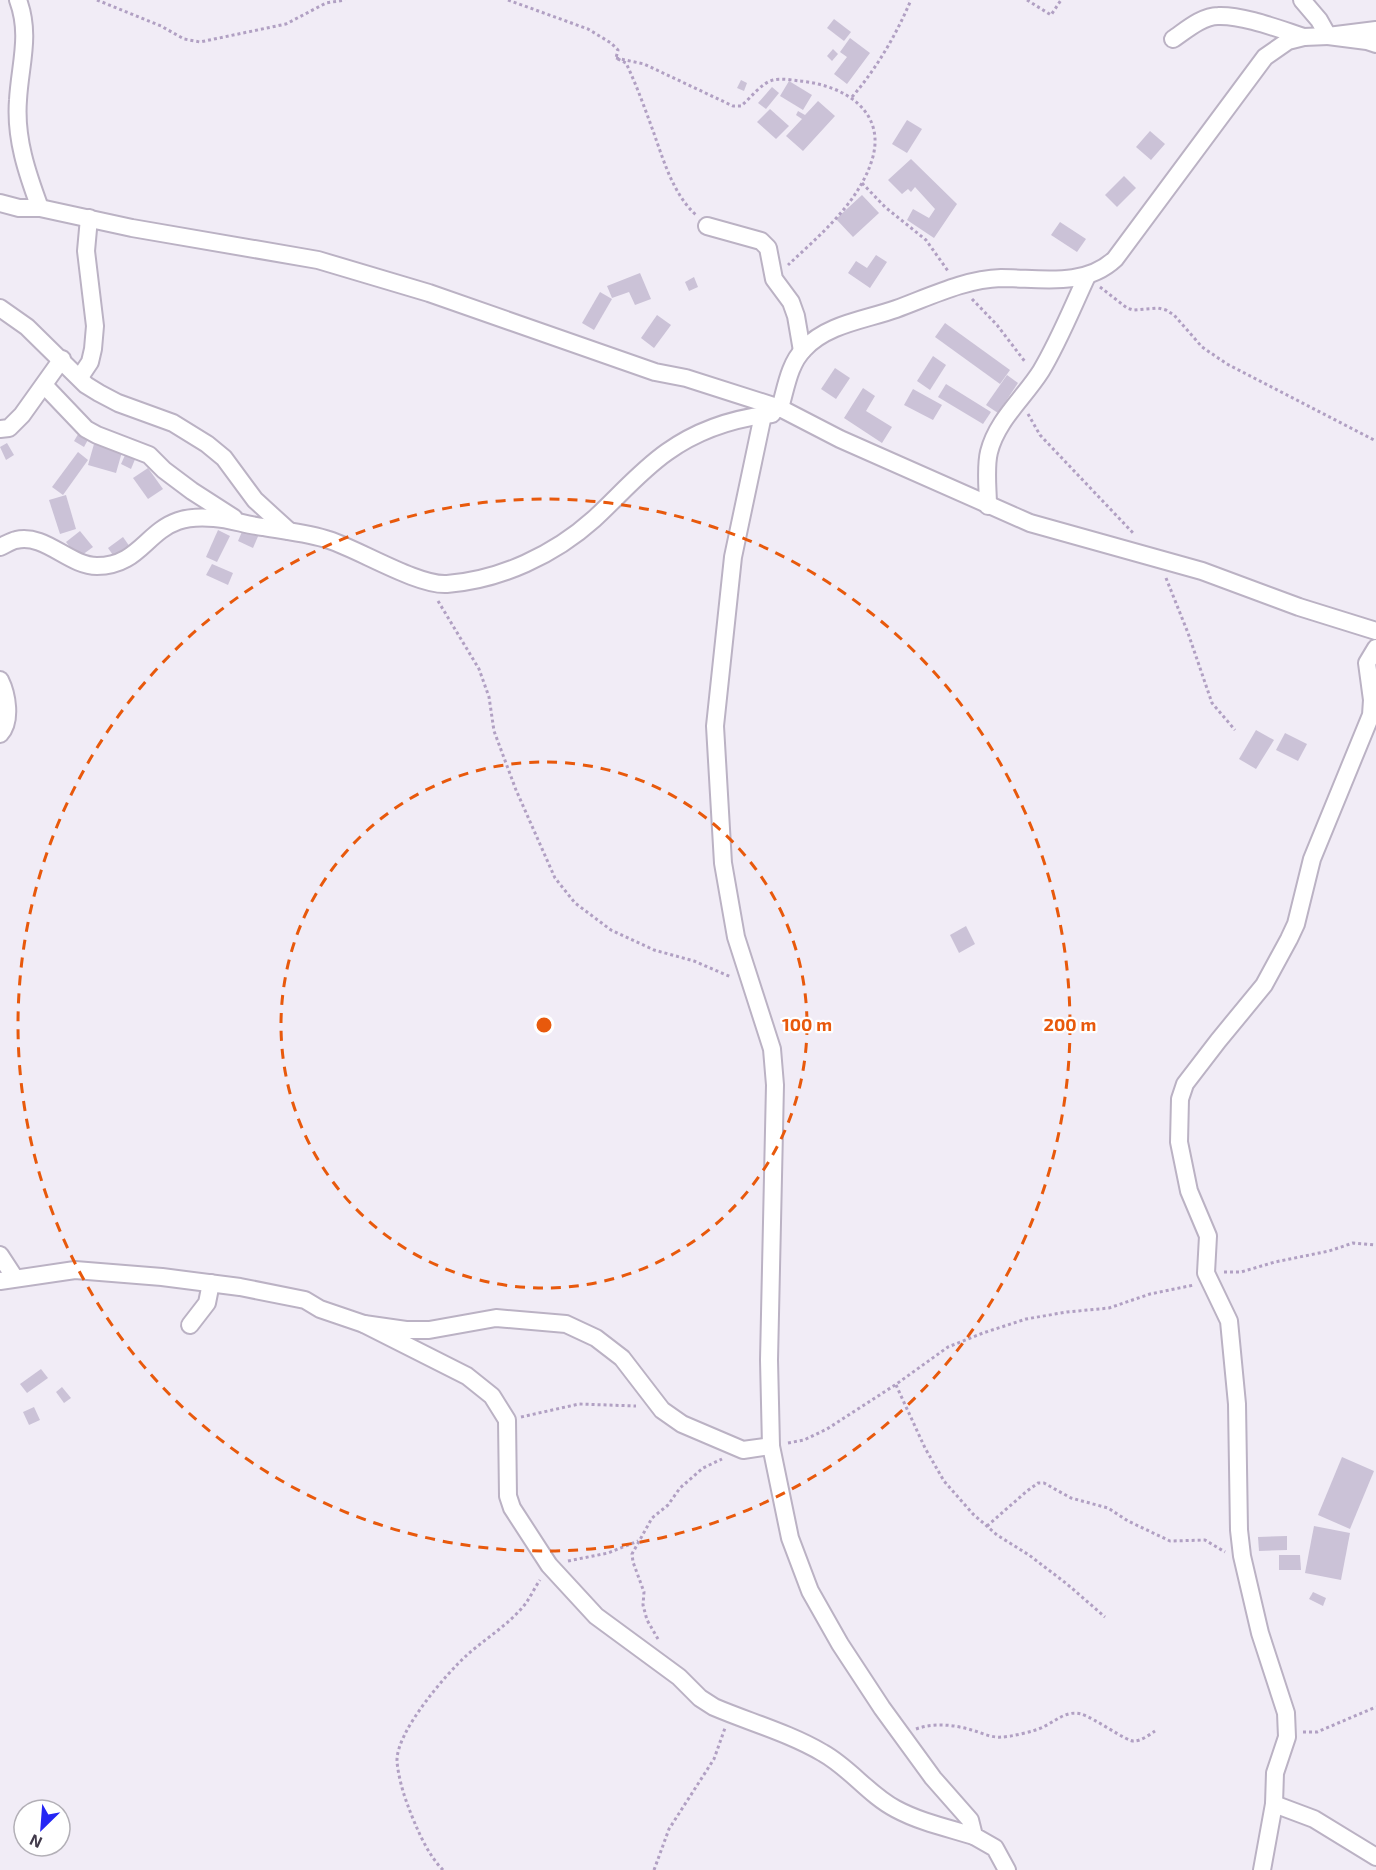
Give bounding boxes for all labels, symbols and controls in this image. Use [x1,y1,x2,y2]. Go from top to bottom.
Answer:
text: 100 m [782,1013,832,1035]
text: 200 m [1044,1013,1096,1035]
centre of rings [534,1015,554,1035]
north arrow [12,1798,72,1858]
text: N [26,1831,45,1853]

